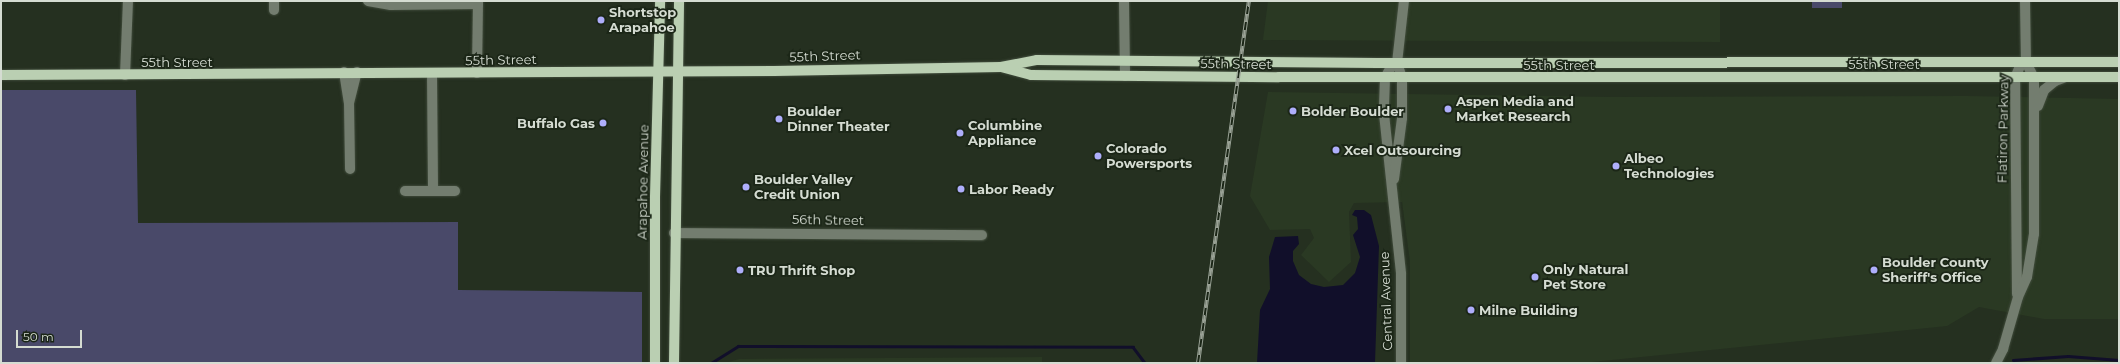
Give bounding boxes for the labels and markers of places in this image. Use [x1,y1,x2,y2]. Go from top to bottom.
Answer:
place label: Shortstop Arapahoe [609,5,676,36]
marker: Shortstop Arapahoe [596,15,606,25]
place label: Aspen Media and Market Research [1456,94,1574,125]
place label: Bolder Boulder [1301,103,1404,119]
place label: Boulder Dinner Theater [787,104,889,135]
marker: Aspen Media and Market Research [1443,104,1453,114]
marker: Bolder Boulder [1288,106,1298,116]
marker: Boulder Dinner Theater [774,114,784,124]
place label: Buffalo Gas [517,115,595,131]
marker: Buffalo Gas [598,118,608,128]
place label: Columbine Appliance [968,118,1042,149]
marker: Columbine Appliance [955,128,965,138]
place label: Colorado Powersports [1106,141,1192,172]
place label: Xcel Outsourcing [1344,142,1461,158]
marker: Xcel Outsourcing [1331,145,1341,155]
marker: Colorado Powersports [1093,151,1103,161]
place label: Albeo Technologies [1624,151,1714,182]
marker: Albeo Technologies [1611,161,1621,171]
place label: Boulder Valley Credit Union [754,172,853,203]
place label: Labor Ready [969,181,1054,197]
marker: Boulder Valley Credit Union [741,182,751,192]
marker: Labor Ready [956,184,966,194]
place label: Boulder County Sheriff's Office [1882,255,1988,286]
place label: TRU Thrift Shop [748,262,855,278]
place label: Only Natural Pet Store [1543,262,1628,293]
marker: TRU Thrift Shop [735,265,745,275]
marker: Boulder County Sheriff's Office [1869,265,1879,275]
marker: Only Natural Pet Store [1530,272,1540,282]
place label: Milne Building [1479,302,1578,318]
marker: Milne Building [1466,305,1476,315]

